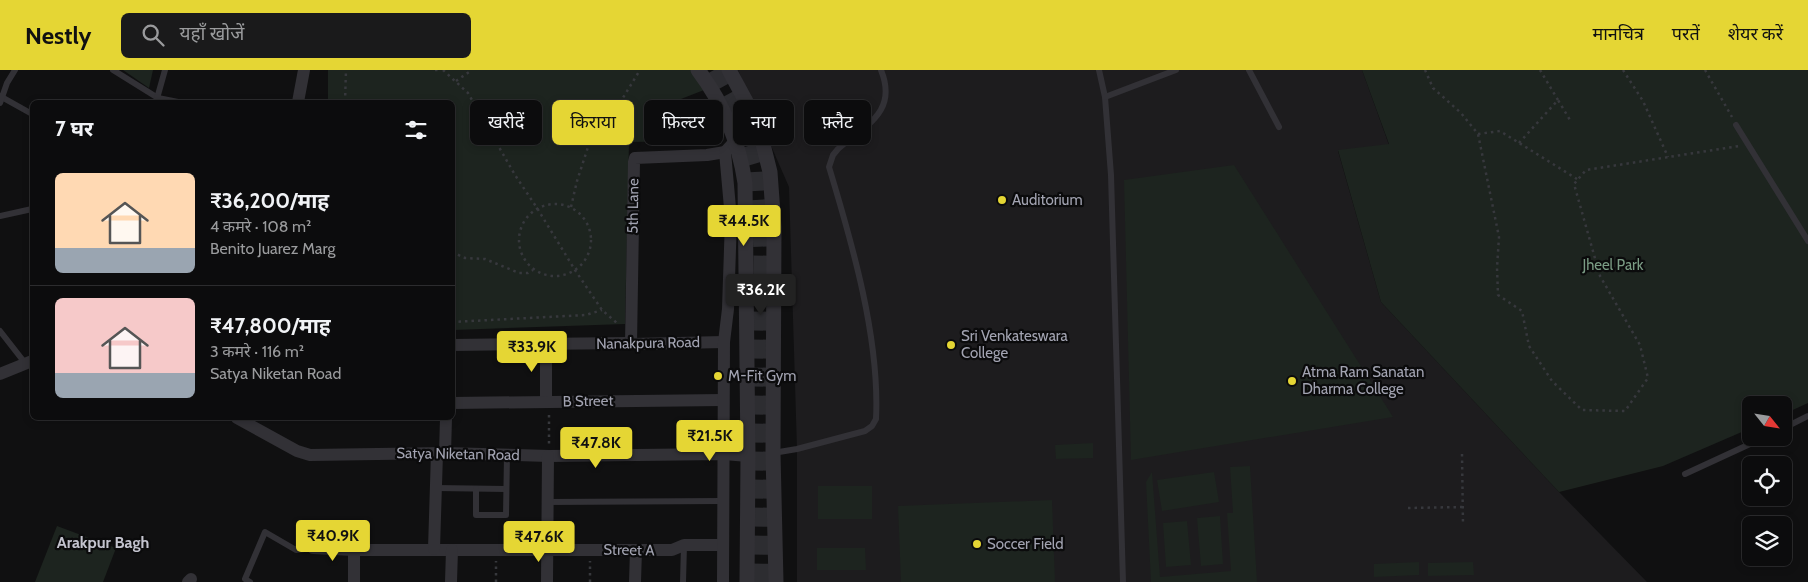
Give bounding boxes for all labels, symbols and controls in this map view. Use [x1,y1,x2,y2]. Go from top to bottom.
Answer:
search box [121,13,471,58]
text: Nestly [25,21,91,50]
icon: search [139,21,167,49]
text: यहाँ खोजें [179,22,244,45]
text: मानचित्र [1592,23,1644,45]
text: परतें [1672,23,1700,45]
text: शेयर करें [1728,23,1783,45]
chip: खरीदें [470,100,542,145]
chip: किराया [552,100,634,145]
chip: फ़िल्टर [644,100,723,145]
chip: नया [733,100,794,145]
chip: फ़्लैट [804,100,871,145]
text: 7 घर [55,116,93,141]
icon: filters [402,116,430,144]
street label: 5th Lane [624,178,642,234]
text: ₹36,200/माह [210,188,329,213]
place label: Auditorium [1012,191,1083,209]
icon: home [95,193,155,253]
marker: Auditorium [996,194,1008,206]
pin: ₹44.5K [703,204,785,247]
text: ₹44.5K [719,211,769,230]
text: 4 कमरे · 108 m² [210,217,311,236]
text: Benito Juarez Marg [210,239,335,258]
park label: Jheel Park [1581,256,1644,274]
pin: ₹36.2K [720,274,802,316]
text: ₹36.2K [737,280,785,299]
text: ₹47,800/माह [210,313,331,338]
icon: home [95,318,155,378]
place label: Sri Venkateswara College [961,327,1069,362]
pin: ₹33.9K [491,330,573,373]
street label: Nanakpura Road [596,333,700,353]
text: ₹33.9K [508,337,556,356]
marker: Sri Venkateswara College [945,339,957,351]
text: 3 कमरे · 116 m² [210,342,304,361]
place label: Atma Ram Sanatan Dharma College [1302,363,1424,398]
text: Satya Niketan Road [210,364,341,383]
place label: M-Fit Gym [728,367,797,385]
marker: M-Fit Gym [712,370,724,382]
marker: Atma Ram Sanatan Dharma College [1286,375,1298,387]
street label: B Street [562,392,614,410]
north arrow [1742,396,1792,446]
map controls [1742,396,1792,566]
pin: ₹21.5K [669,420,751,462]
pin: ₹47.8K [555,426,637,469]
text: ₹21.5K [687,426,733,445]
text: ₹47.8K [571,433,621,452]
street label: Satya Niketan Road [396,444,520,464]
button: locate [1742,456,1792,506]
button: layers [1742,516,1792,566]
pin: ₹40.9K [292,520,374,562]
pin: ₹47.6K [498,520,580,563]
text: ₹40.9K [307,526,359,545]
text: ₹47.6K [515,527,563,546]
district label: Arakpur Bagh [57,533,149,552]
place label: Soccer Field [987,535,1064,553]
marker: Soccer Field [971,538,983,550]
street label: Street A [603,541,655,559]

